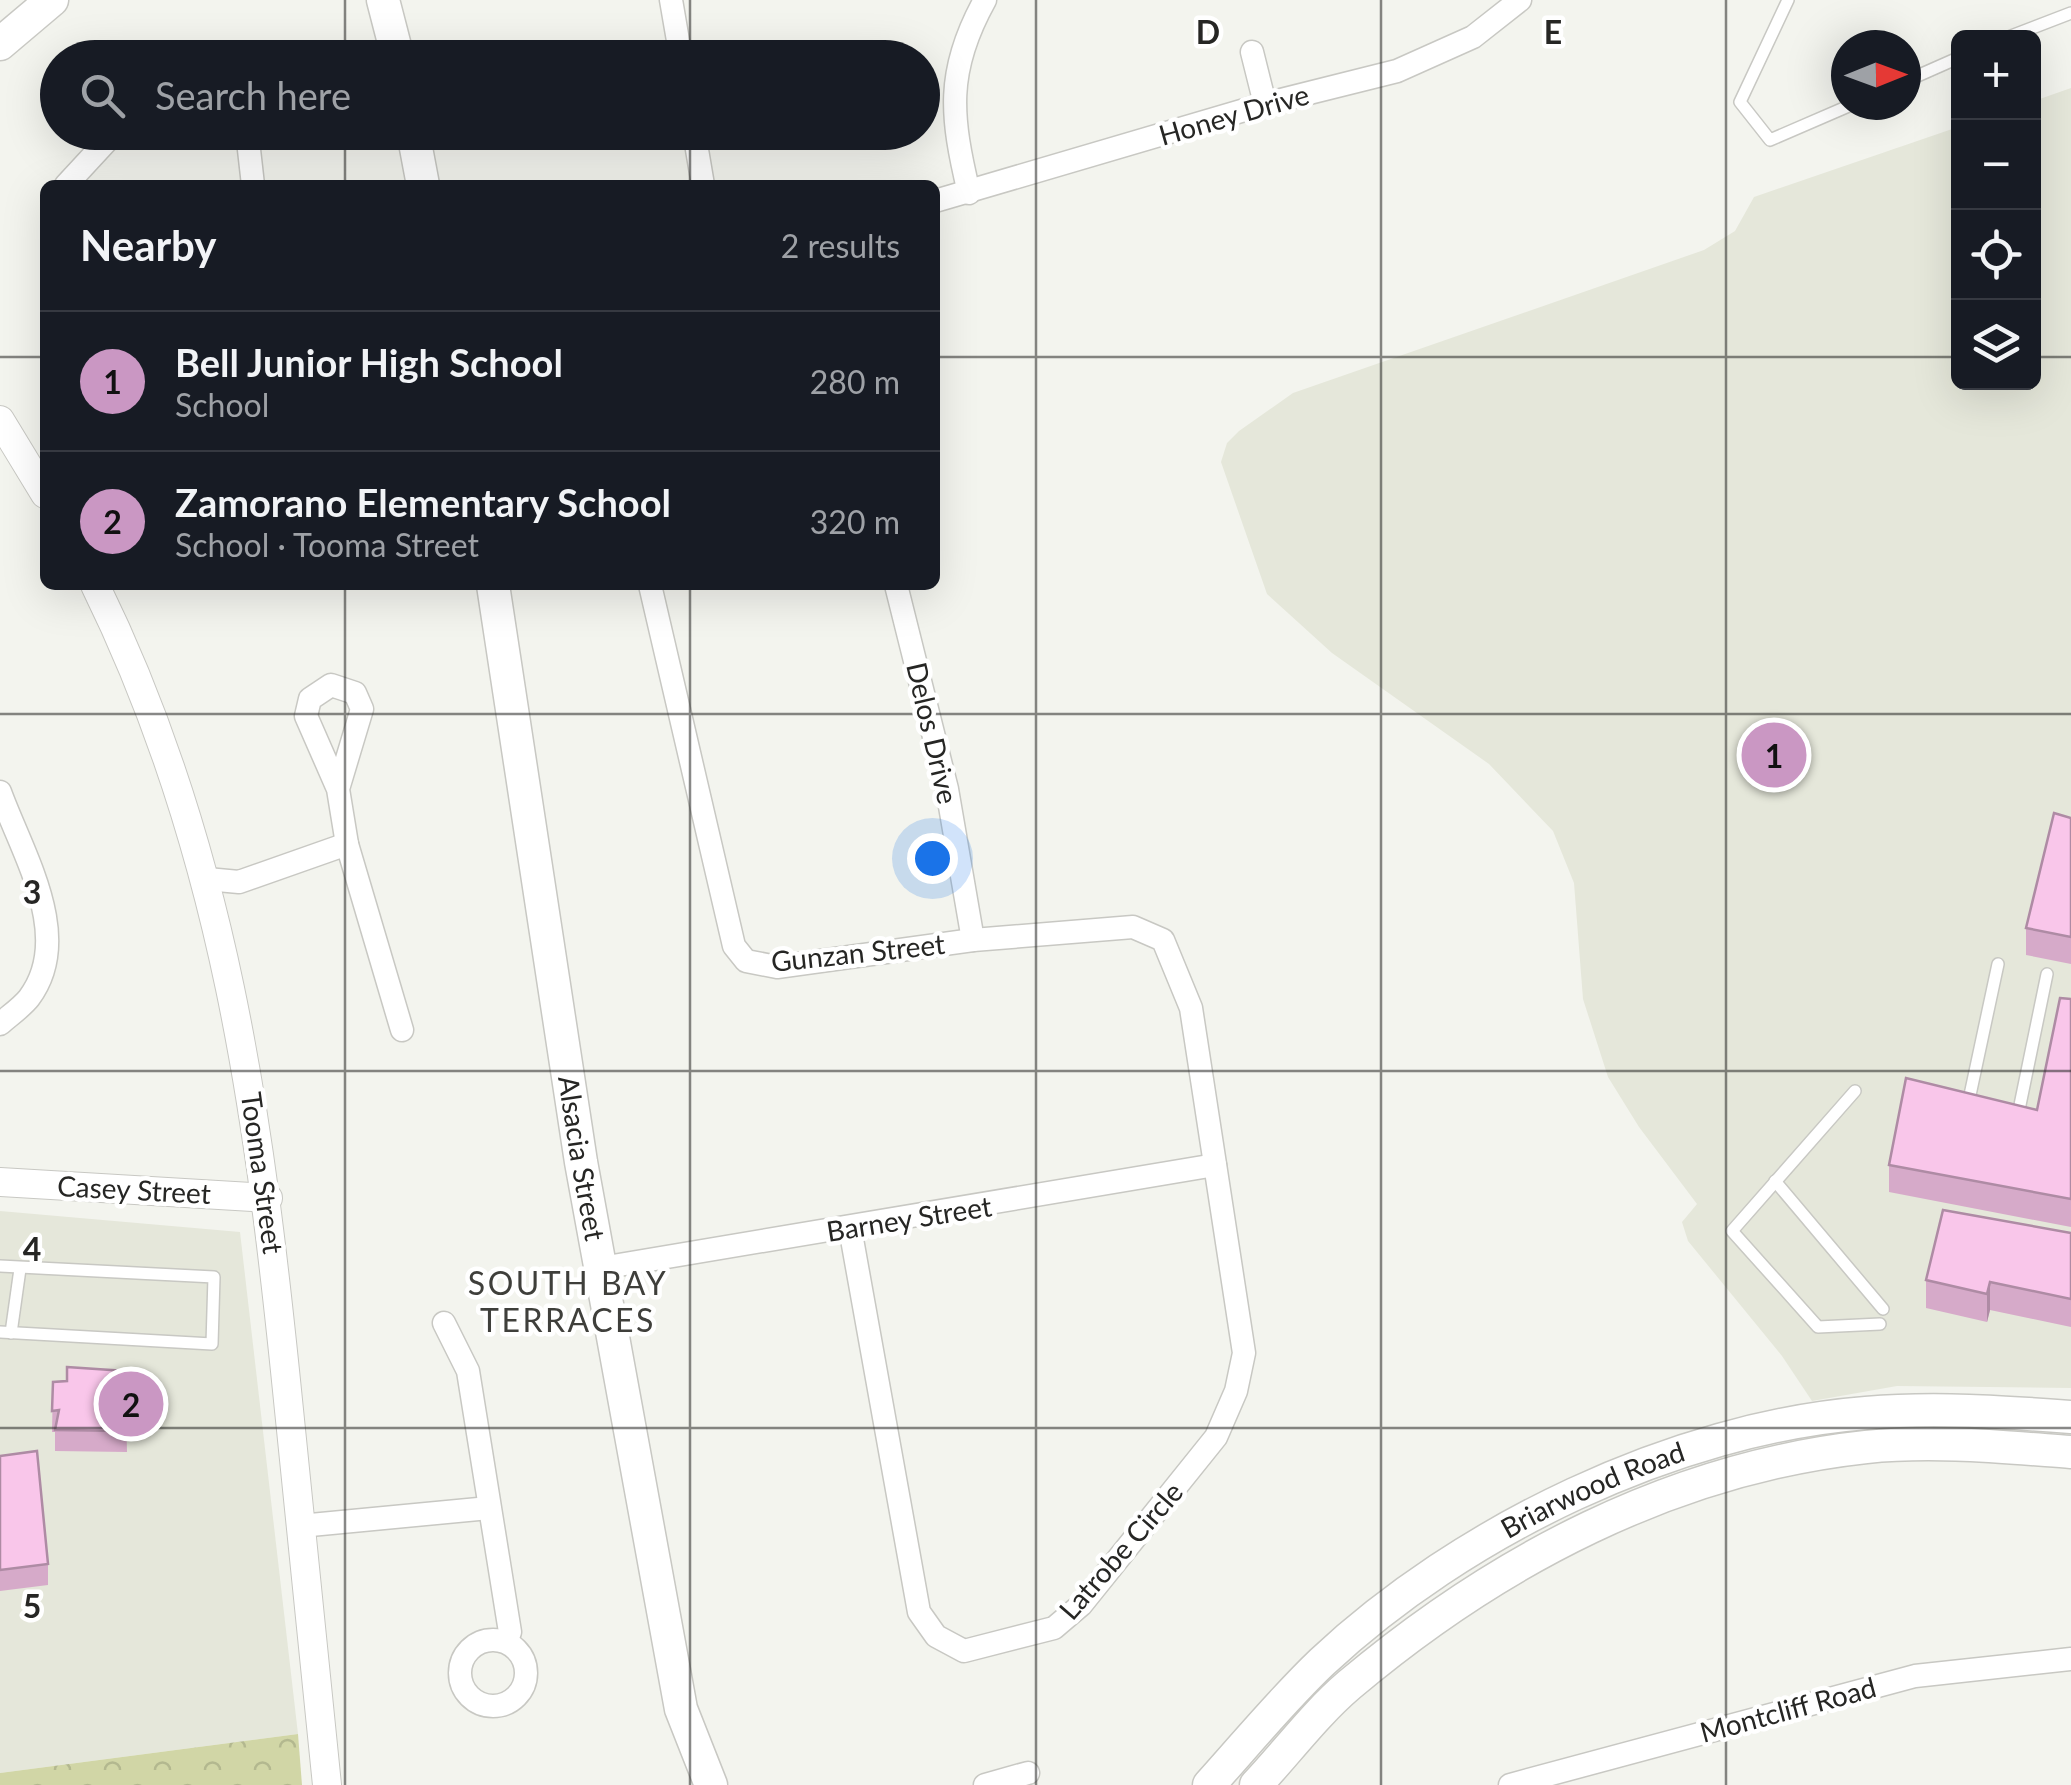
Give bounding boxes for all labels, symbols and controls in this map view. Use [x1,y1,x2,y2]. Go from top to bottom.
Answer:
text: D [1196,12,1220,51]
text: E [1544,12,1562,51]
north arrow [1831,30,1921,120]
map controls [1951,30,2041,390]
button: + [1951,30,2041,120]
search box [40,40,940,150]
icon: search [75,68,130,123]
text: Search here [155,72,351,118]
street label: Honey Drive [1155,76,1313,152]
button: − [1951,120,2041,210]
button: locate [1951,210,2041,300]
text: Nearby [80,220,217,270]
text: 2 results [781,226,900,265]
button: layers [1951,300,2041,390]
text: Bell Junior High School [175,339,563,385]
text: 1 [103,362,122,401]
text: 280 m [810,362,900,401]
text: School [175,385,269,424]
text: Zamorano Elementary School [175,479,671,525]
text: 2 [103,502,122,541]
text: 320 m [810,502,900,541]
text: School · Tooma Street [175,525,479,564]
street label: Delos Drive [900,659,966,807]
pin: 1 [1742,718,1806,792]
your location [907,833,958,884]
text: 3 [23,872,41,911]
street label: Gunzan Street [769,926,946,978]
street label: Alsacia Street [552,1073,613,1243]
street label: Tooma Street [235,1090,291,1256]
street label: Casey Street [56,1168,212,1210]
street label: Barney Street [824,1188,994,1248]
text: 4 [23,1229,41,1268]
district label: SOUTH BAY TERRACES [468,1263,668,1339]
pin: 2 [98,1366,164,1442]
street label: Briarwood Road [1494,1434,1688,1545]
street label: Latrobe Circle [1051,1475,1189,1626]
text: 5 [23,1586,41,1625]
street label: Montcliff Road [1696,1669,1880,1749]

